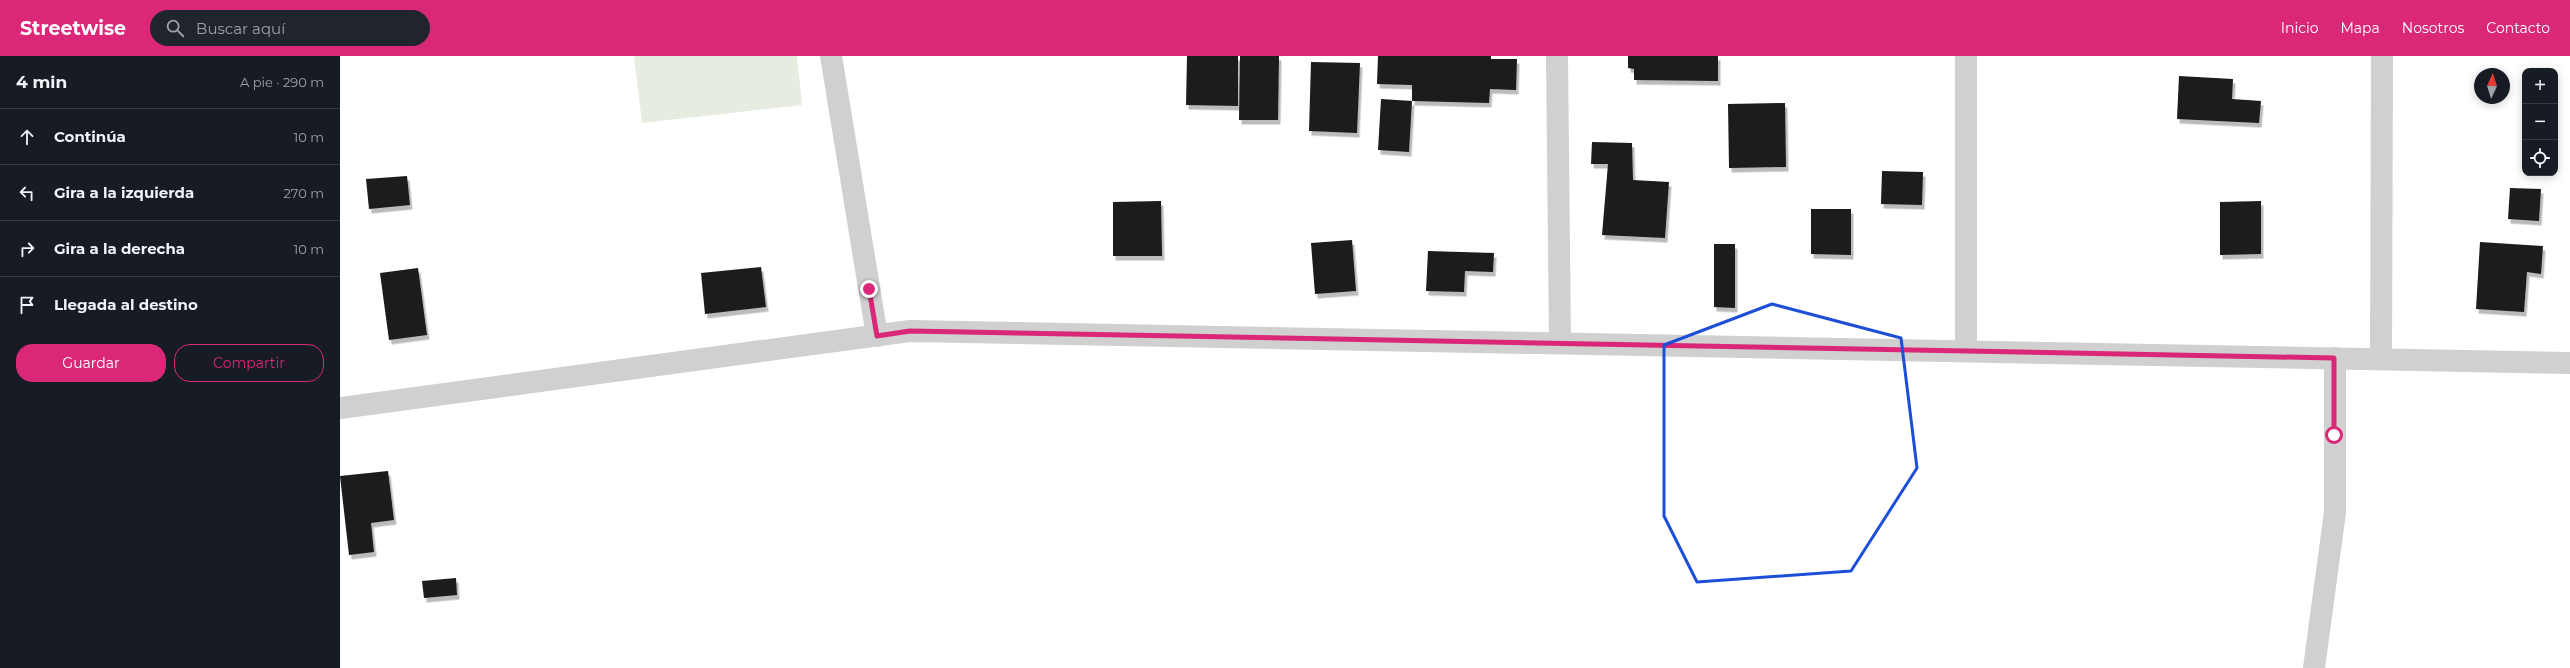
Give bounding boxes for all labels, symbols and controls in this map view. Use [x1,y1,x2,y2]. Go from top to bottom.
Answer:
search box [150,10,430,46]
text: Streetwise [20,17,126,40]
icon: search [164,17,186,39]
text: Buscar aquí [196,19,285,38]
text: Inicio [2281,19,2318,37]
text: Mapa [2340,19,2380,37]
text: Nosotros [2402,19,2464,37]
text: Contacto [2486,19,2550,37]
north arrow [2474,68,2510,104]
map controls [2522,68,2558,176]
button: + [2522,68,2558,104]
text: 4 min [16,72,67,92]
text: A pie · 290 m [240,74,324,90]
button: − [2522,104,2558,140]
icon: ahead [16,126,38,148]
text: Continúa [54,127,126,146]
text: 10 m [294,129,324,145]
button: locate [2522,140,2558,176]
icon: left [16,182,38,204]
text: Gira a la izquierda [54,183,194,202]
text: 270 m [283,185,324,201]
icon: right [16,238,38,260]
text: Gira a la derecha [54,239,185,258]
text: 10 m [294,241,324,257]
route end [860,280,878,298]
icon: arrive [16,294,38,316]
text: Llegada al destino [54,295,198,314]
button: Guardar [16,344,166,382]
button: Compartir [174,344,324,382]
route start [2325,426,2343,444]

